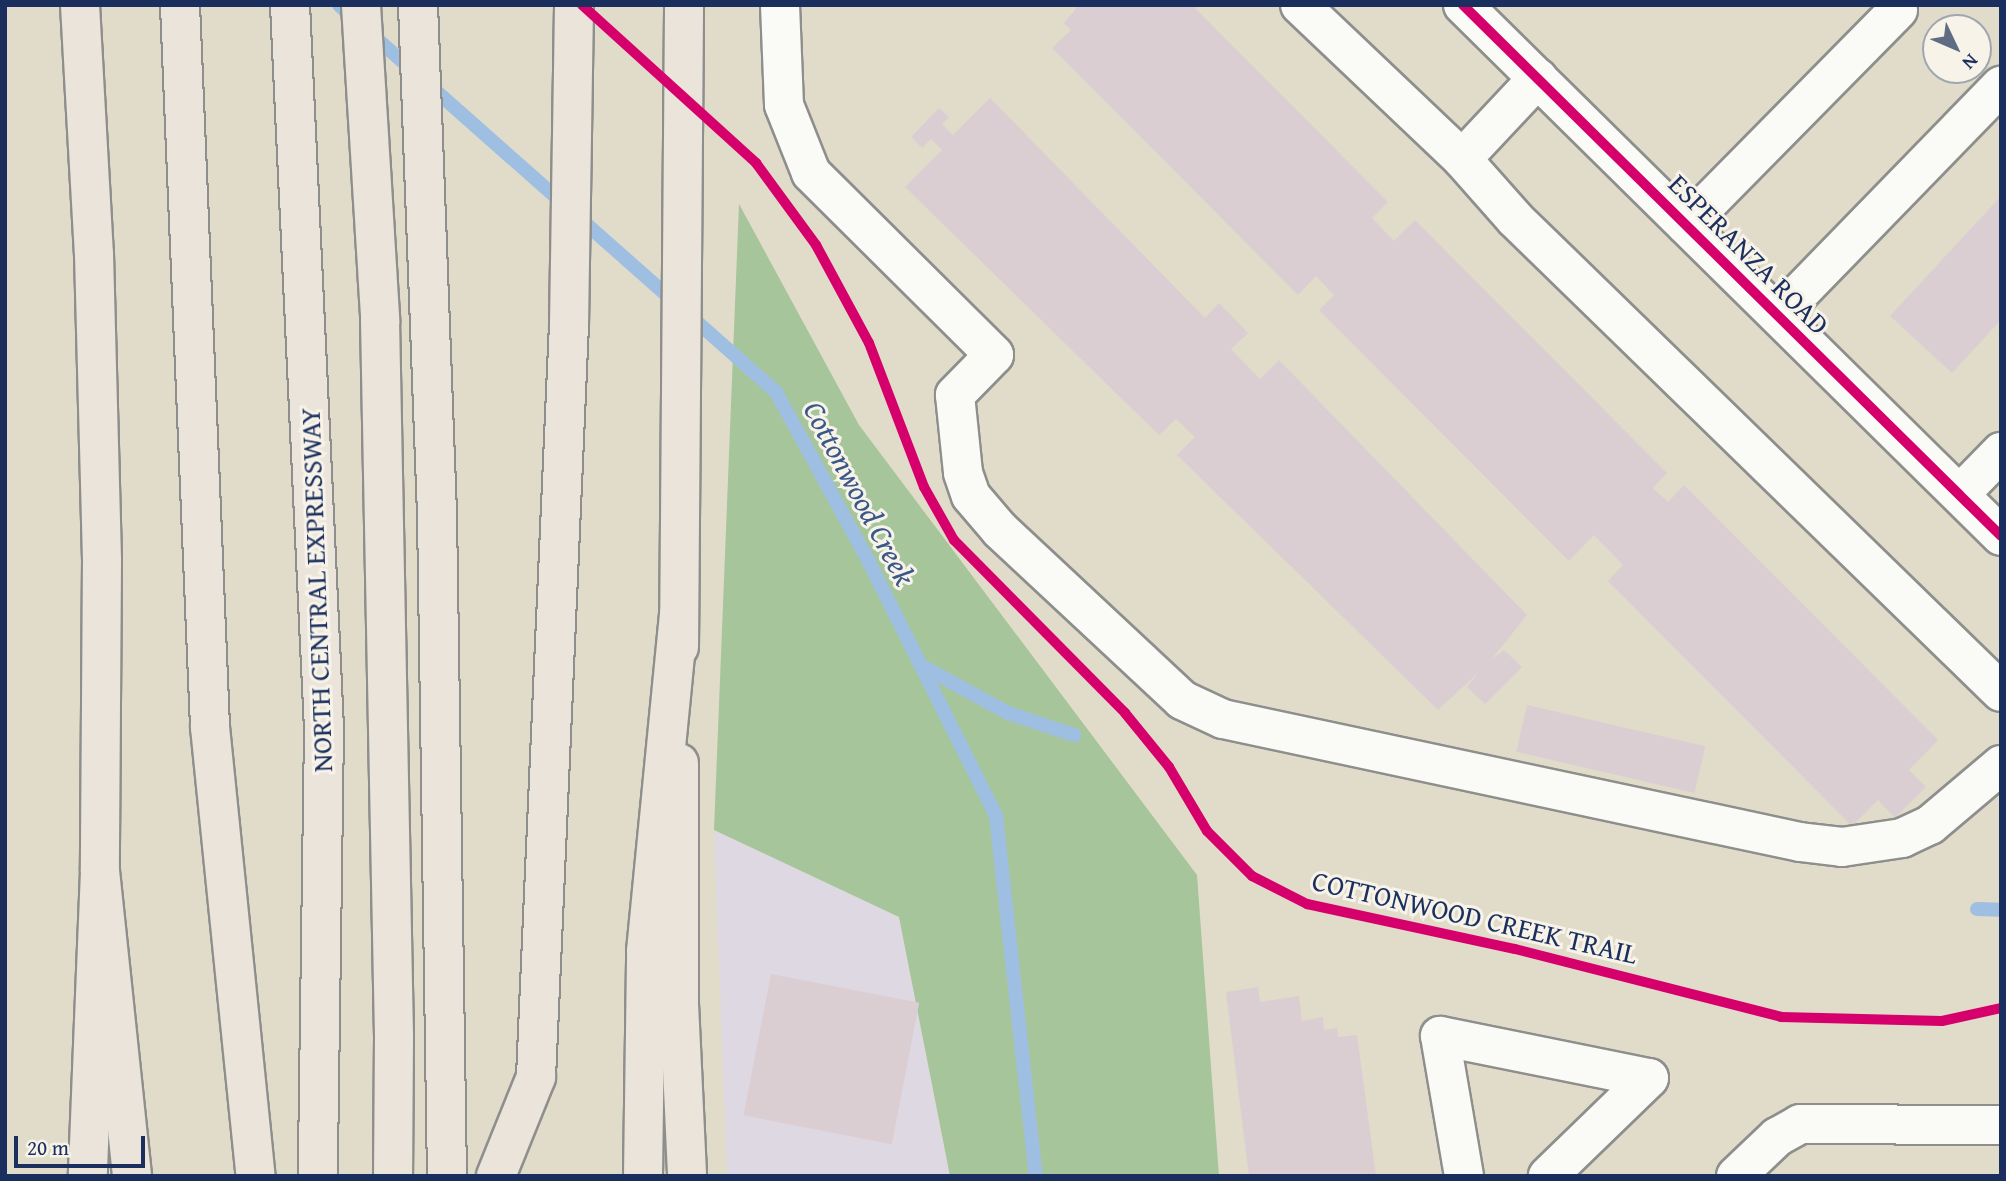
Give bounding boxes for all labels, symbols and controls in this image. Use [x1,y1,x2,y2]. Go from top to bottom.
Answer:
north arrow [1922,14,1992,84]
text: N [1956,48,1985,76]
street label: ESPERANZA ROAD [1662,167,1836,341]
water label: Cottonwood Creek [796,395,924,591]
street label: NORTH CENTRAL EXPRESSWAY [293,407,339,773]
street label: COTTONWOOD CREEK TRAIL [1309,863,1641,971]
scale bar [18,1122,149,1166]
text: 20 m [27,1132,69,1163]

